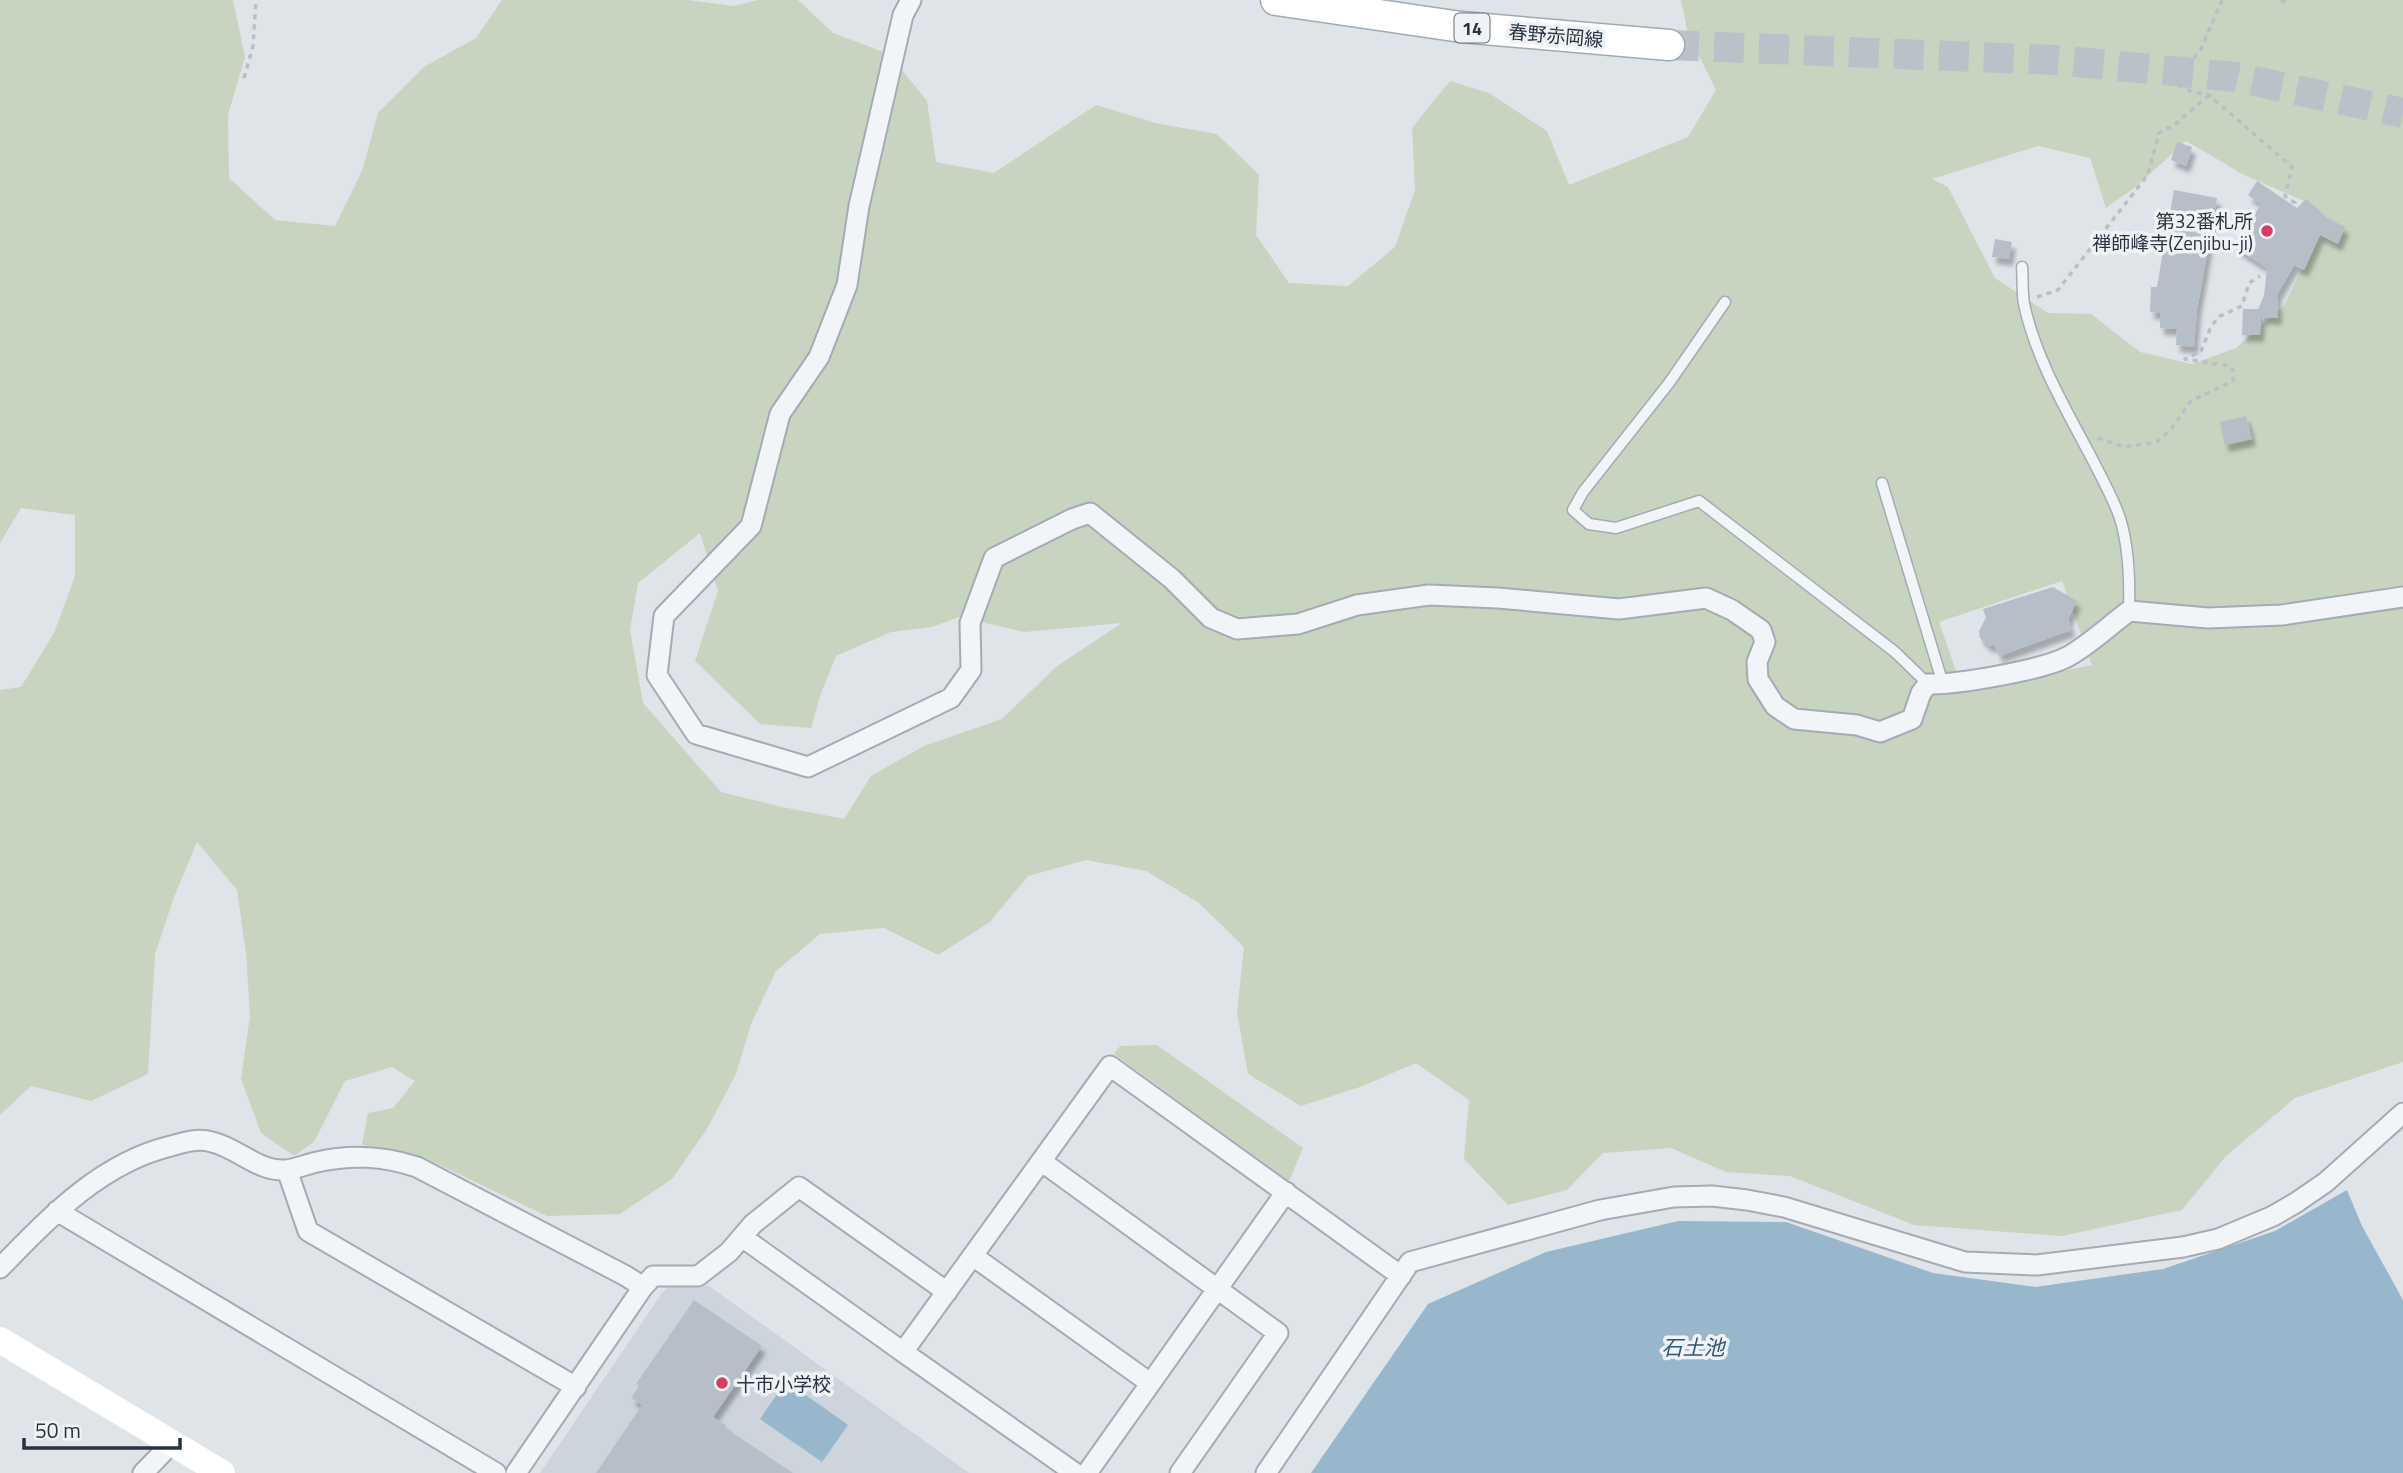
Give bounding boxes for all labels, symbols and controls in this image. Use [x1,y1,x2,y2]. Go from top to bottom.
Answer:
road number: 14 [1454,13,1490,42]
street label: 春野赤岡線 [1507,16,1605,54]
place label: 第32番札所 禅師峰寺(Zenjibu-ji) [2092,206,2253,257]
marker: 第32番札所 禅師峰寺(Zenjibu-ji) [2259,223,2275,239]
water label: 石土池 [1662,1331,1726,1363]
place label: 十市小学校 [736,1369,831,1398]
marker: 十市小学校 [714,1375,730,1391]
scale bar [24,1406,180,1450]
text: 50 m [35,1414,81,1446]

